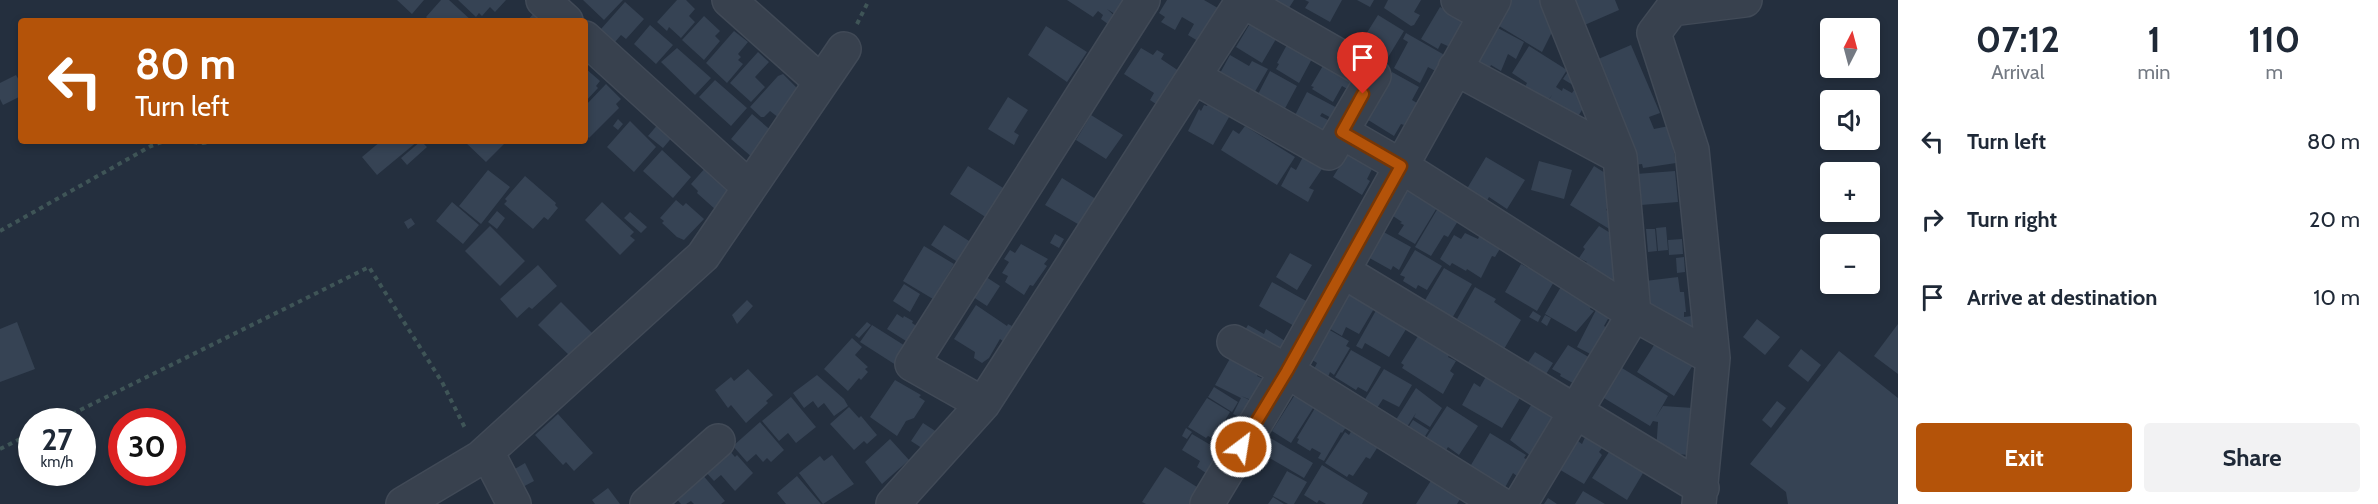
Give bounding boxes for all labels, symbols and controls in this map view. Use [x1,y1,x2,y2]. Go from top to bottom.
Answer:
text: 07:12 [1976,17,2060,61]
text: 1 [2147,17,2161,61]
text: 110 [2248,17,2300,61]
north arrow [1820,18,1880,78]
map controls [1820,18,1880,294]
pin [1337,32,1388,94]
text: 80 m [135,38,236,90]
icon: arrive [1346,41,1379,74]
icon: left [36,42,114,120]
text: Arrival [1991,60,2044,84]
text: min [2138,60,2171,84]
text: m [2266,60,2283,84]
text: Turn left [135,90,229,123]
button: sound [1820,90,1880,150]
icon: left [1916,125,1949,158]
text: Turn left [1967,128,2046,155]
text: 80 m [2307,128,2360,155]
button: + [1820,162,1880,222]
icon: right [1916,203,1949,236]
text: Turn right [1967,206,2057,233]
text: 20 m [2309,206,2360,233]
button: − [1820,234,1880,294]
icon: arrive [1916,281,1949,314]
text: Arrive at destination [1967,284,2157,311]
text: 10 m [2313,284,2360,311]
speed limit sign: 30 [108,408,186,486]
position arrow [1209,415,1273,479]
text: 27 [41,421,73,458]
button: Exit [1916,423,2132,492]
button: Share [2144,423,2360,492]
text: km/h [41,453,73,471]

